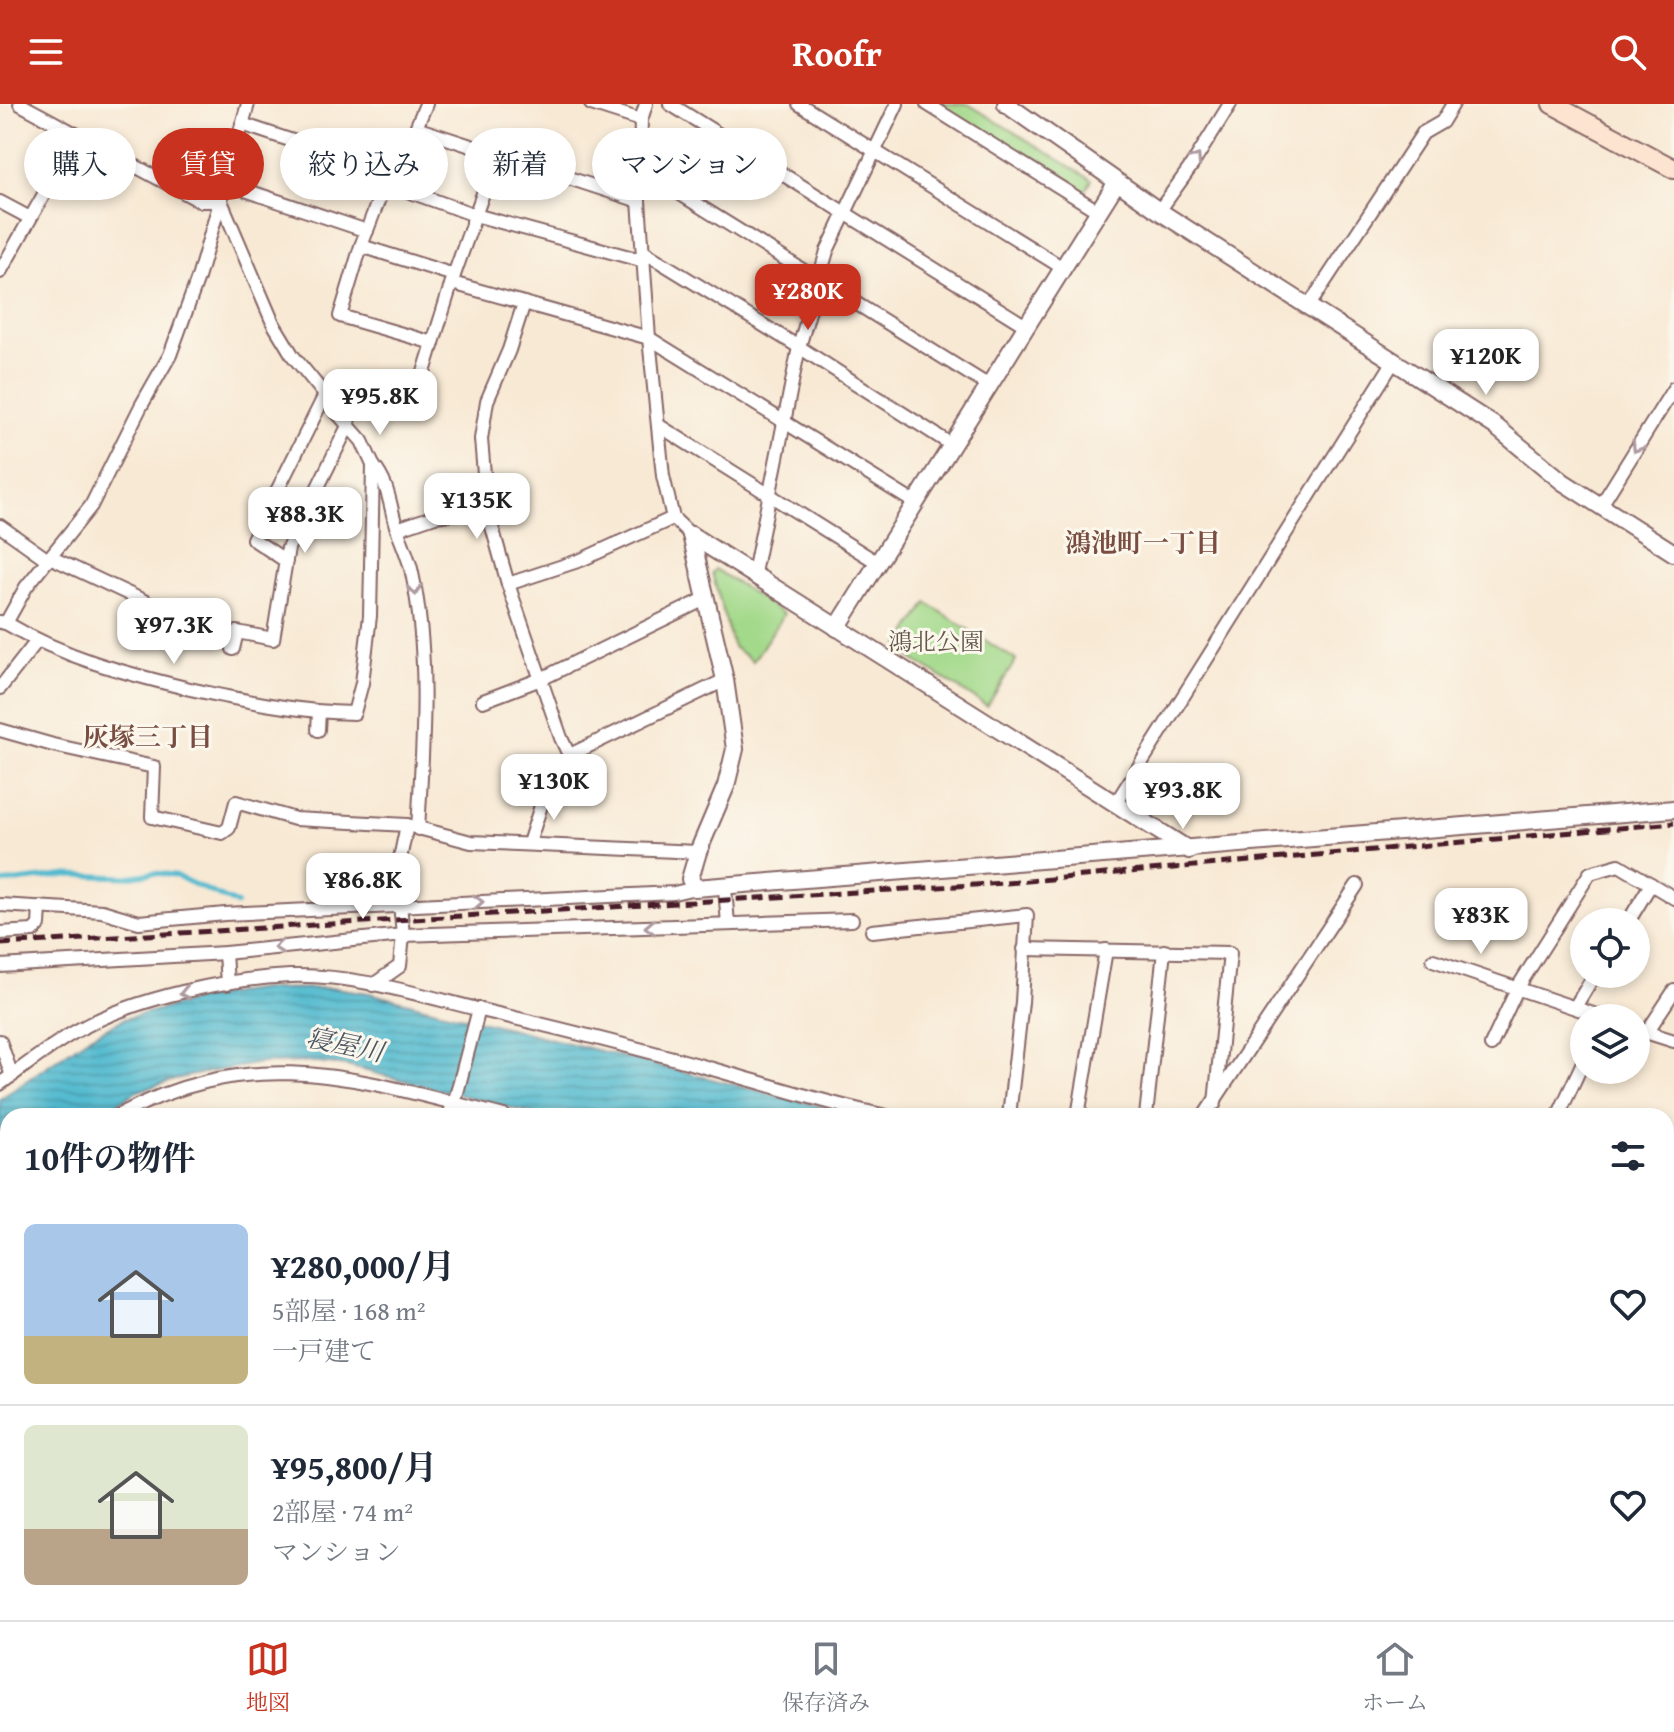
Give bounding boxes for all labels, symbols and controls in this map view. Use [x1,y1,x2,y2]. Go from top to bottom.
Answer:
text: Roofr [792,26,882,79]
icon: menu [24,30,68,74]
icon: search [1606,30,1650,74]
chip: 購入 [24,128,136,200]
chip: 賃貸 [152,128,264,200]
chip: 絞り込み [280,128,448,200]
chip: 新着 [464,128,576,200]
chip: マンション [592,128,787,200]
one-way arrow [1186,153,1201,167]
pin: ¥280K [752,264,864,332]
text: ¥280K [773,270,843,309]
pin: ¥120K [1430,329,1542,397]
text: ¥120K [1451,335,1521,374]
pin: ¥95.8K [315,369,445,437]
text: ¥95.8K [341,375,419,414]
one-way arrow [1632,438,1647,453]
pin: ¥135K [421,473,533,541]
text: ¥135K [442,479,512,518]
pin: ¥88.3K [240,487,370,555]
text: ¥88.3K [266,493,344,532]
district label: 鴻池町一丁目 [1065,523,1221,562]
one-way arrow [406,583,423,597]
pin: ¥97.3K [109,598,239,666]
text: ¥97.3K [135,604,213,643]
park label: 鴻北公園 [888,624,984,659]
district label: 灰塚三丁目 [83,717,213,756]
pin: ¥130K [498,754,610,822]
text: ¥130K [519,760,589,799]
pin: ¥93.8K [1118,763,1248,831]
text: ¥93.8K [1144,769,1222,808]
pin: ¥86.8K [298,853,428,921]
text: ¥86.8K [324,859,402,898]
pin: ¥83K [1434,888,1528,956]
one-way arrow [472,894,485,911]
text: ¥83K [1453,894,1509,933]
map controls [1570,908,1650,1084]
button: locate [1570,908,1650,988]
one-way arrow [643,918,656,935]
one-way arrow [272,939,285,956]
one-way arrow [179,984,192,1001]
button: layers [1570,1004,1650,1084]
water label: 寝屋川 [303,1017,390,1072]
text: 10件の物件 [24,1133,195,1182]
icon: filters [1606,1134,1650,1178]
text: ¥280,000/月 [272,1241,455,1290]
icon: home [88,1256,184,1352]
icon: heart [1606,1282,1650,1326]
text: 5部屋 · 168 m² [272,1291,426,1330]
text: 一戸建て [272,1331,376,1370]
text: ¥95,800/月 [272,1442,438,1491]
icon: home [88,1457,184,1553]
icon: heart [1606,1483,1650,1527]
text: 2部屋 · 74 m² [272,1492,413,1531]
text: マンション [272,1532,401,1571]
tab: 地図 [246,1637,290,1718]
tab: 保存済み [782,1637,870,1718]
tab: ホーム [1362,1637,1428,1718]

